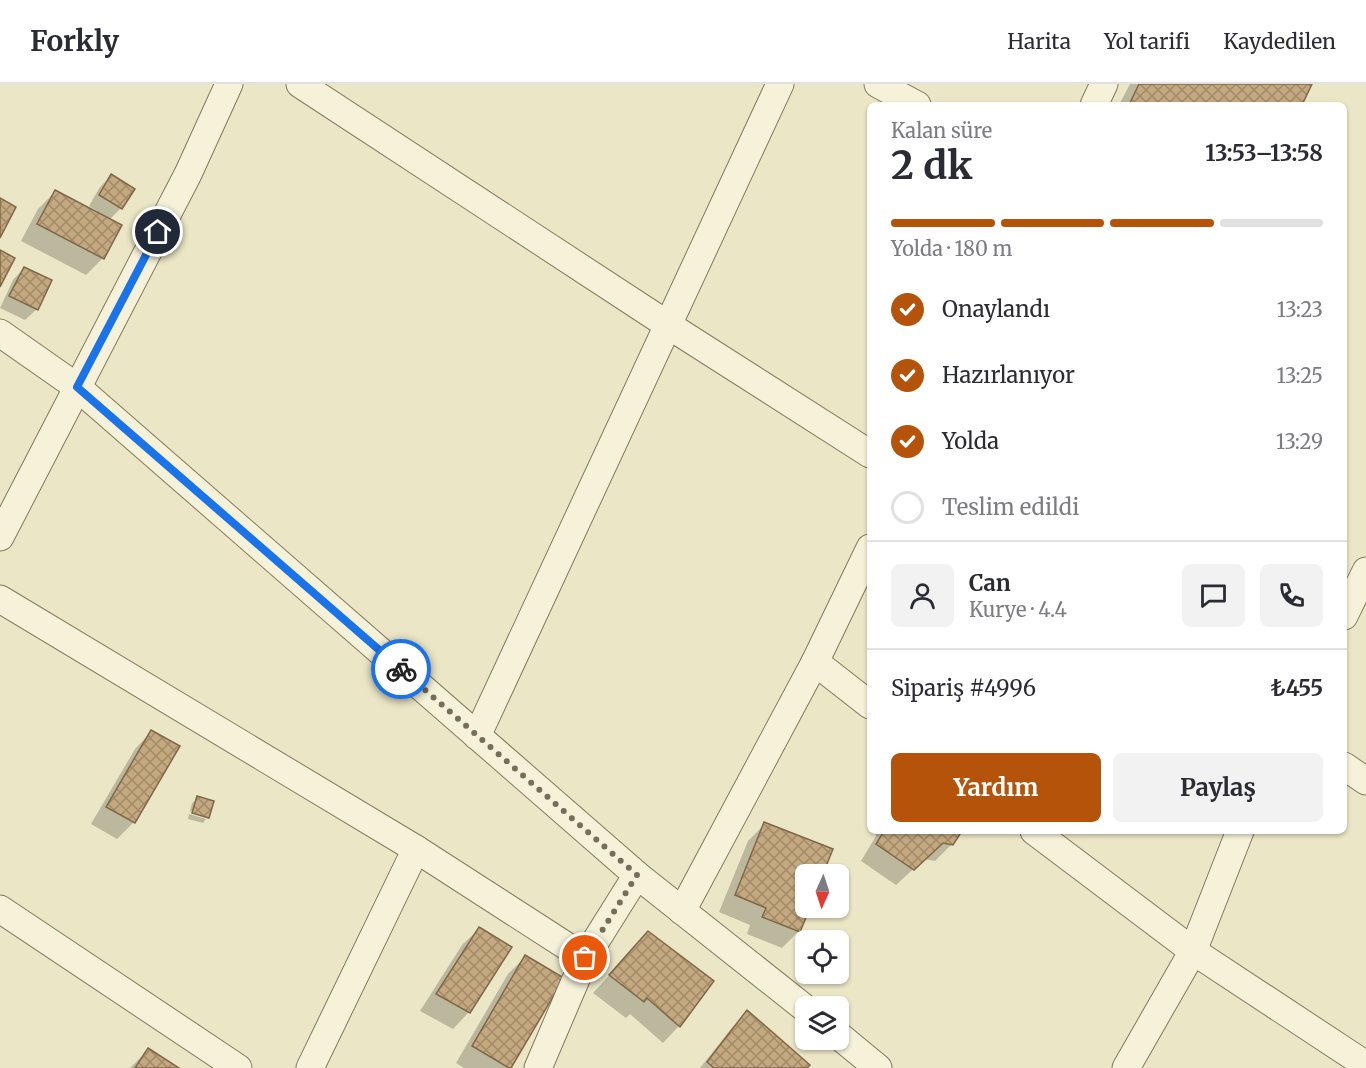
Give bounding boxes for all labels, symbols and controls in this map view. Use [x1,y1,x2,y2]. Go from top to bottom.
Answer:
text: Forkly [30,23,119,59]
text: Harita [1007,28,1071,55]
text: Yol tarifi [1104,28,1190,55]
text: Kaydedilen [1223,28,1336,55]
text: Kalan süre [891,118,992,143]
text: 13:53–13:58 [1205,139,1323,167]
text: 2 dk [891,141,972,190]
pin [132,206,183,257]
icon: home [141,215,174,248]
text: Yolda · 180 m [891,236,1012,261]
icon: check [891,293,924,326]
text: Onaylandı [942,295,1050,323]
text: 13:23 [1277,297,1323,322]
icon: check [891,359,924,392]
text: Hazırlanıyor [942,361,1075,389]
text: 13:25 [1277,363,1323,388]
icon: check [891,425,924,458]
text: Yolda [942,427,999,455]
text: 13:29 [1276,429,1323,454]
text: Teslim edildi [942,493,1079,521]
button: person [891,564,954,627]
button: chat [1182,564,1245,627]
button: phone [1260,564,1323,627]
text: Can [969,569,1011,597]
text: Kurye · 4.4 [969,597,1067,622]
courier [371,639,431,699]
icon: bike [385,653,418,686]
text: Sipariş #4996 [891,674,1036,702]
text: ₺455 [1270,674,1323,702]
button: Yardım [891,753,1101,822]
button: Paylaş [1113,753,1323,822]
north arrow [795,864,849,918]
map controls [795,864,849,1050]
button: locate [795,930,849,984]
pin [559,932,610,983]
icon: bag [568,941,601,974]
button: layers [795,996,849,1050]

